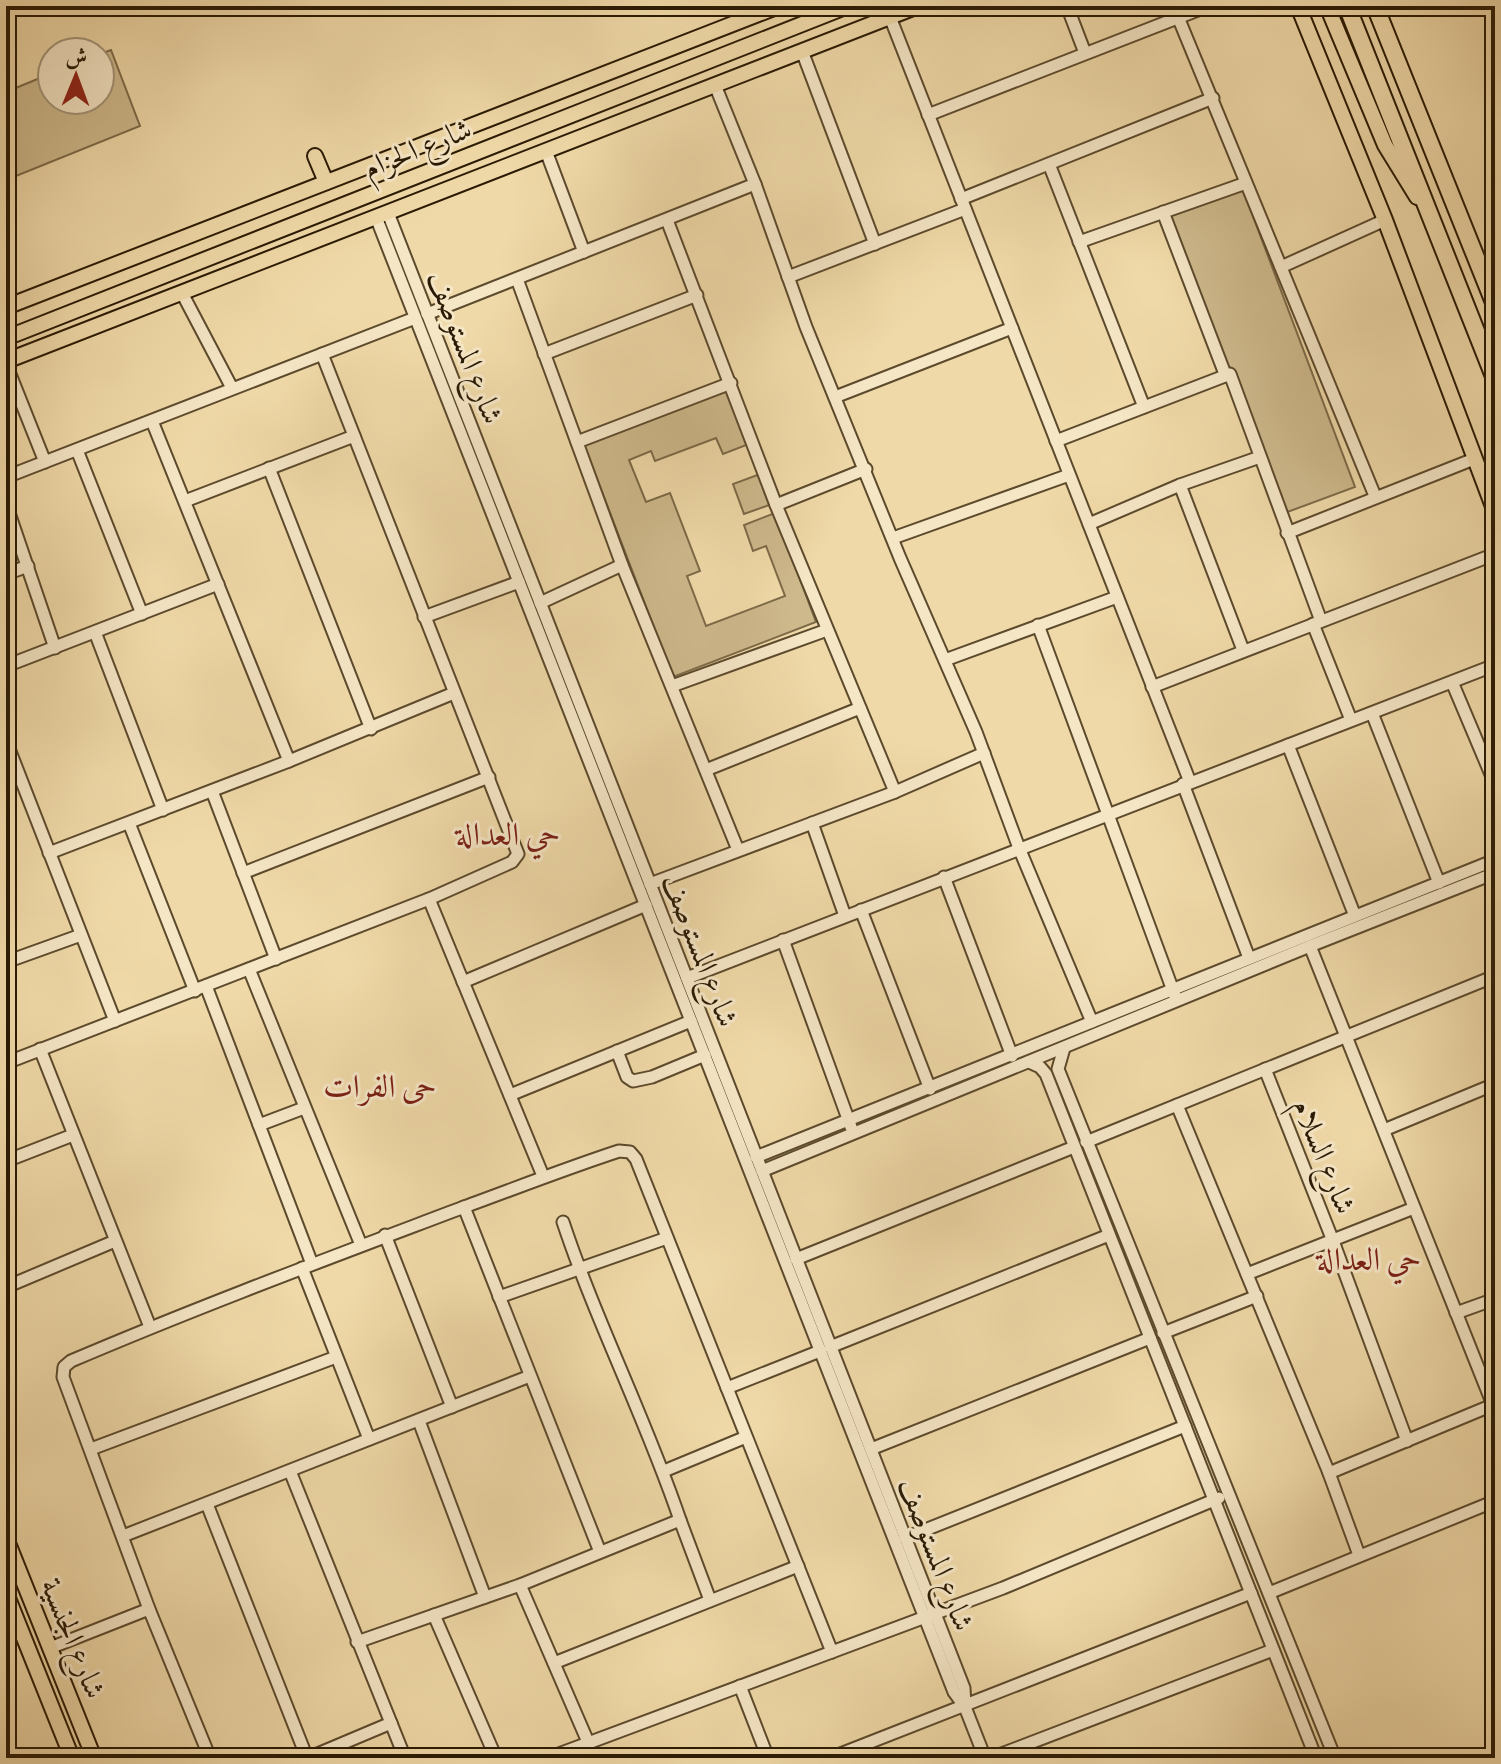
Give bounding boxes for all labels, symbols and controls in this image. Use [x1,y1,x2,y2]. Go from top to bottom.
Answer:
north arrow [36,36,116,116]
text: ش [65,42,88,71]
street label: شارع الحزام [357,109,480,194]
street label: شارع المستوصف [413,265,513,431]
district label: حي العدالة [453,813,561,860]
street label: شارع المستوصف [648,868,748,1034]
district label: حی الفرات [323,1065,437,1107]
street label: شارع السلام [1278,1093,1366,1222]
district label: حي العدالة [1314,1238,1422,1285]
street label: شارع المستوصف [884,1472,984,1638]
street label: شارع الجنسية [27,1572,116,1706]

